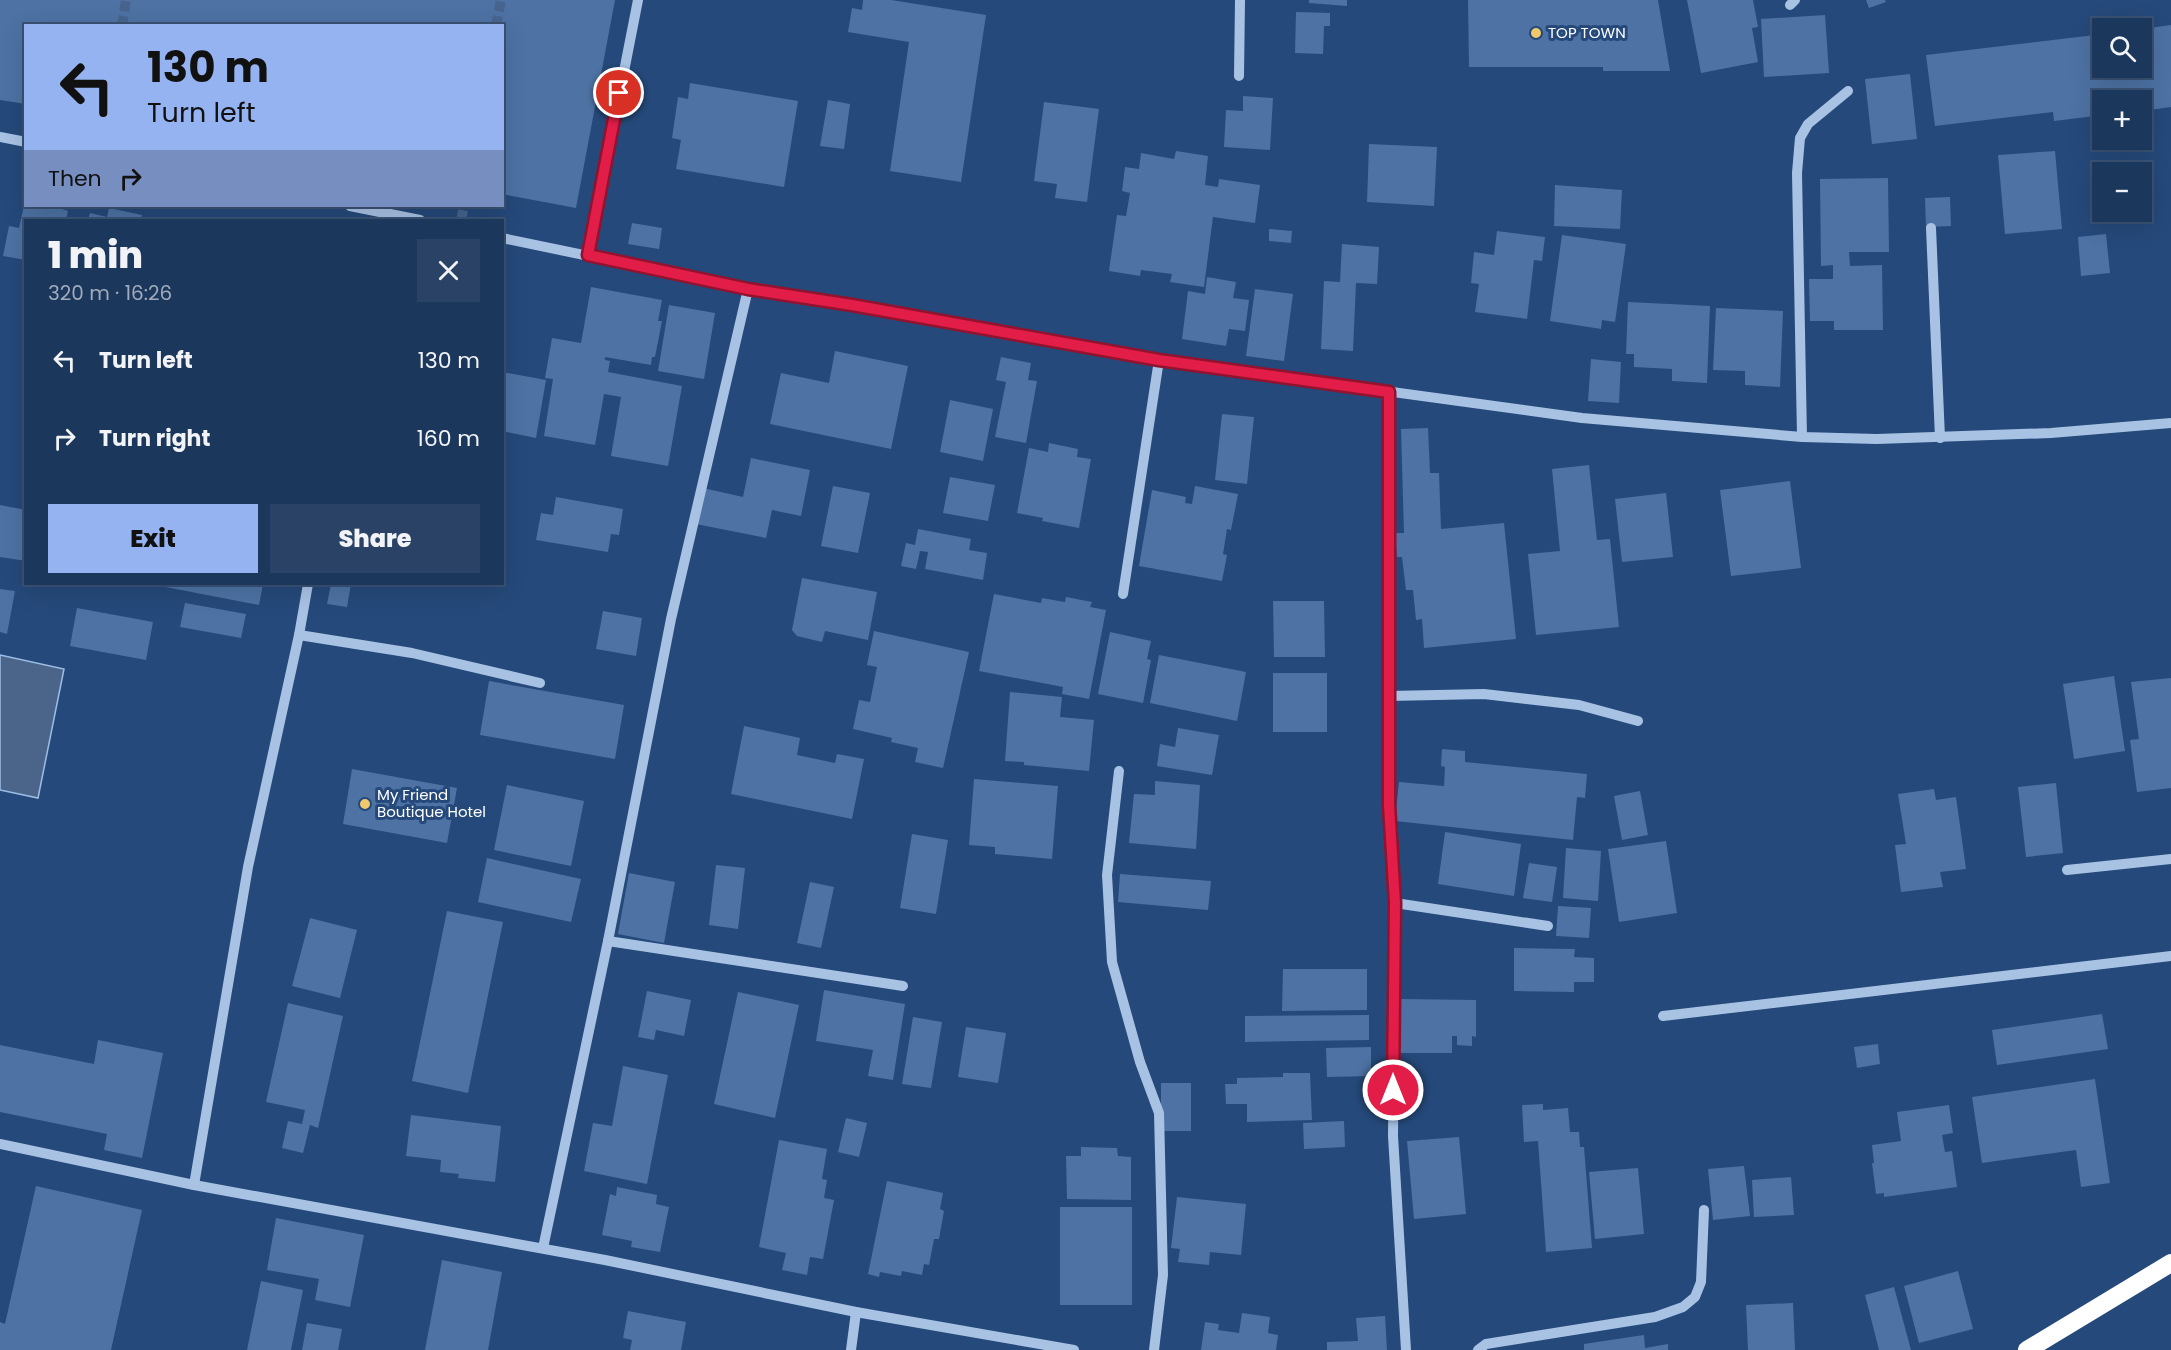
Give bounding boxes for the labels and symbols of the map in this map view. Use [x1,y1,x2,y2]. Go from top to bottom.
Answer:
place label: TOP TOWN [1548,22,1626,43]
marker: TOP TOWN [1529,26,1543,40]
pin [593,67,644,118]
place label: My Friend Boutique Hotel [377,784,486,822]
marker: My Friend Boutique Hotel [358,797,372,811]
position arrow [1361,1058,1425,1122]

